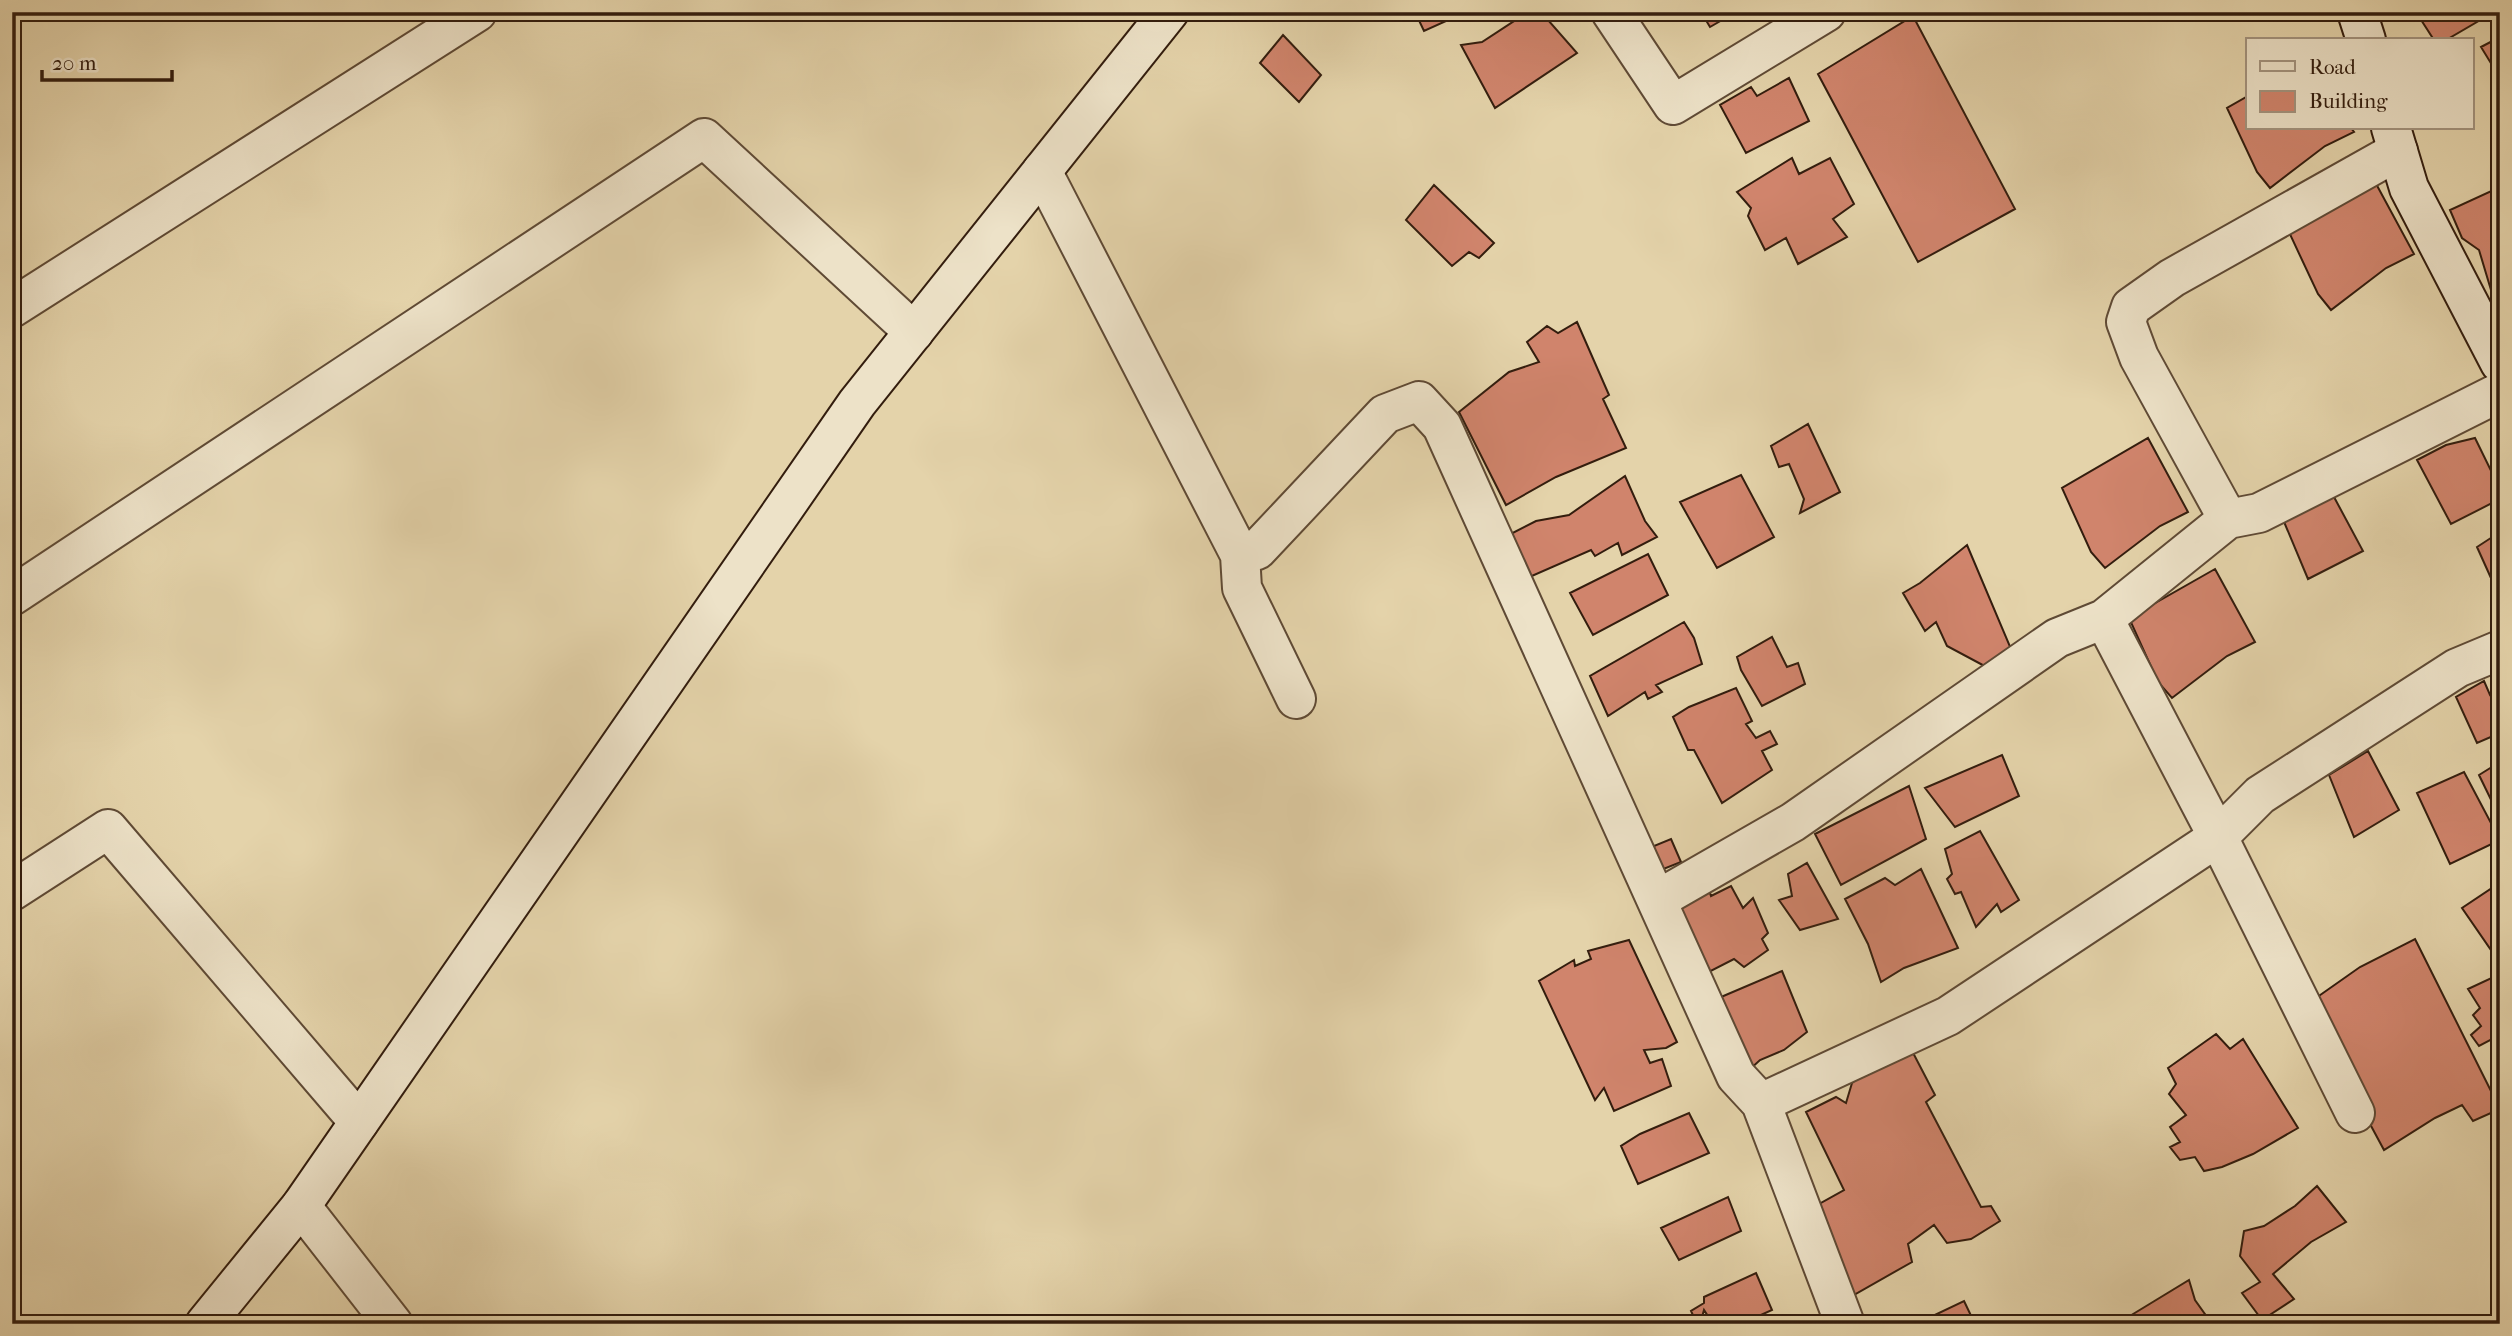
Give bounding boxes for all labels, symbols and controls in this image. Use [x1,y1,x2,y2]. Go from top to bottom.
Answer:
scale bar [42,38,172,82]
legend [2246,38,2474,130]
text: 20 m [52,51,97,75]
text: Road [2309,55,2356,79]
text: Building [2309,89,2388,113]

